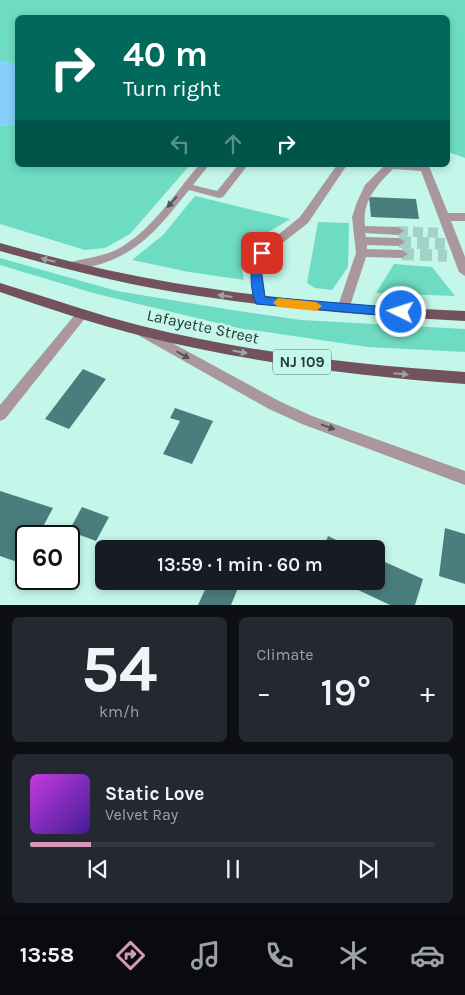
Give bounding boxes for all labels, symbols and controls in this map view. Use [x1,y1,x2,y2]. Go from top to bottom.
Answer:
text: 40 m [123,34,208,75]
icon: right [40,35,105,100]
text: Turn right [123,76,221,102]
icon: left [166,130,194,158]
icon: ahead [219,130,247,158]
icon: right [272,130,300,158]
one-way arrow [166,196,178,208]
pin [241,232,283,274]
icon: arrive [248,239,276,267]
one-way arrow [41,256,56,264]
position arrow [374,285,426,337]
one-way arrow [216,292,232,300]
street label: Lafayette Street [145,305,261,348]
one-way arrow [232,349,248,357]
road number: NJ 109 [273,350,331,374]
one-way arrow [176,351,190,360]
one-way arrow [393,370,409,378]
one-way arrow [321,424,336,431]
speed limit sign: 60 [15,525,80,590]
text: 13:59 · 1 min · 60 m [157,554,323,576]
text: 54 [81,631,158,707]
text: Climate [257,645,314,664]
text: 19° [321,670,371,715]
text: − [257,676,271,709]
text: + [420,676,435,709]
text: km/h [99,702,140,721]
text: Static Love [105,783,204,805]
text: Velvet Ray [105,805,178,824]
icon: previous [84,855,112,883]
icon: pause [219,855,247,883]
icon: next [354,855,382,883]
icon: directions [113,938,148,973]
icon: music [188,938,223,973]
icon: phone [262,938,297,973]
icon: climate [336,938,371,973]
icon: car [410,938,445,973]
text: 13:58 [20,942,74,968]

